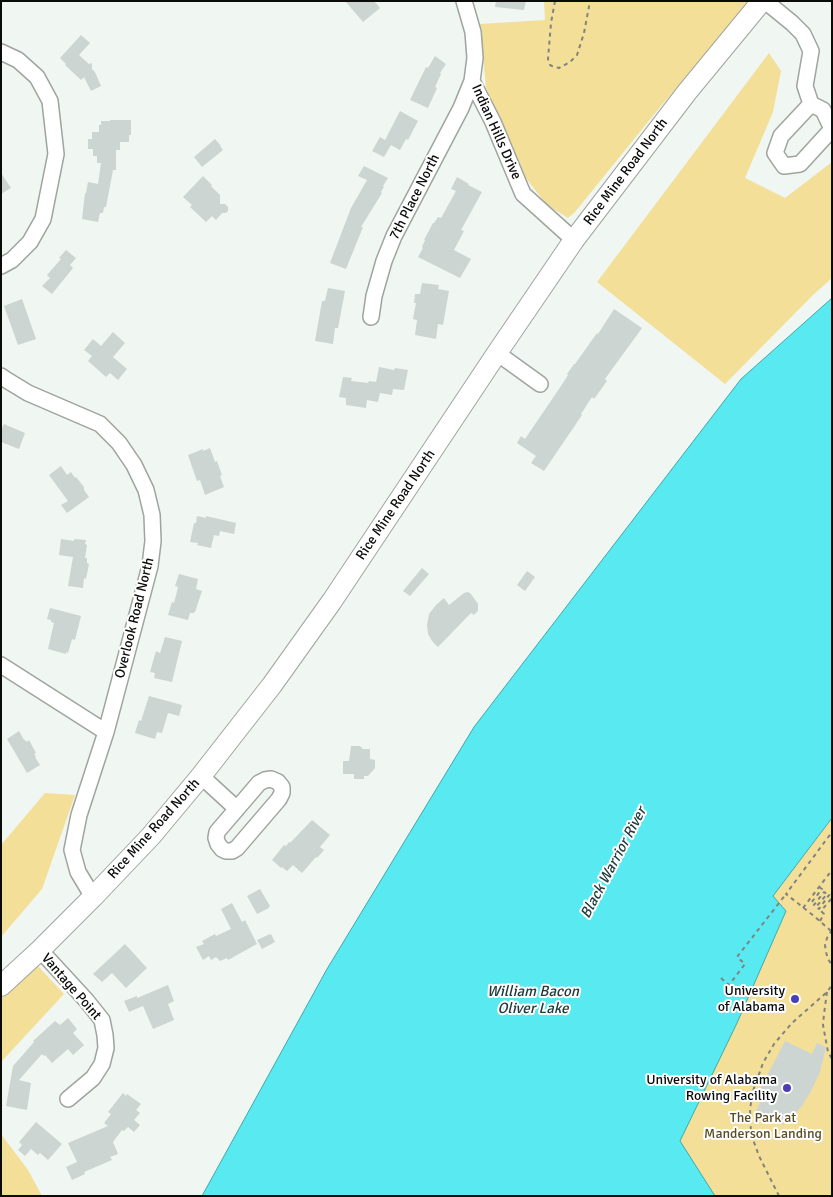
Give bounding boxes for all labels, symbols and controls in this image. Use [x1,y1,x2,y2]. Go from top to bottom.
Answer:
street label: Indian Hills Drive [467,82,525,182]
street label: Rice Mine Road North [580,115,672,229]
street label: 7th Place North [386,151,444,243]
street label: Rice Mine Road North [353,447,439,563]
street label: Overlook Road North [112,556,158,680]
street label: Rice Mine Road North [104,775,204,883]
water label: Black Warrior River [577,804,651,922]
street label: Vantage Point [37,950,105,1024]
water label: William Bacon Oliver Lake [487,983,579,1018]
place label: University of Alabama [718,983,785,1016]
marker: University of Alabama [789,993,801,1005]
place label: University of Alabama Rowing Facility [646,1072,777,1104]
marker: University of Alabama Rowing Facility [781,1082,793,1094]
park label: The Park at Manderson Landing [704,1110,822,1142]

